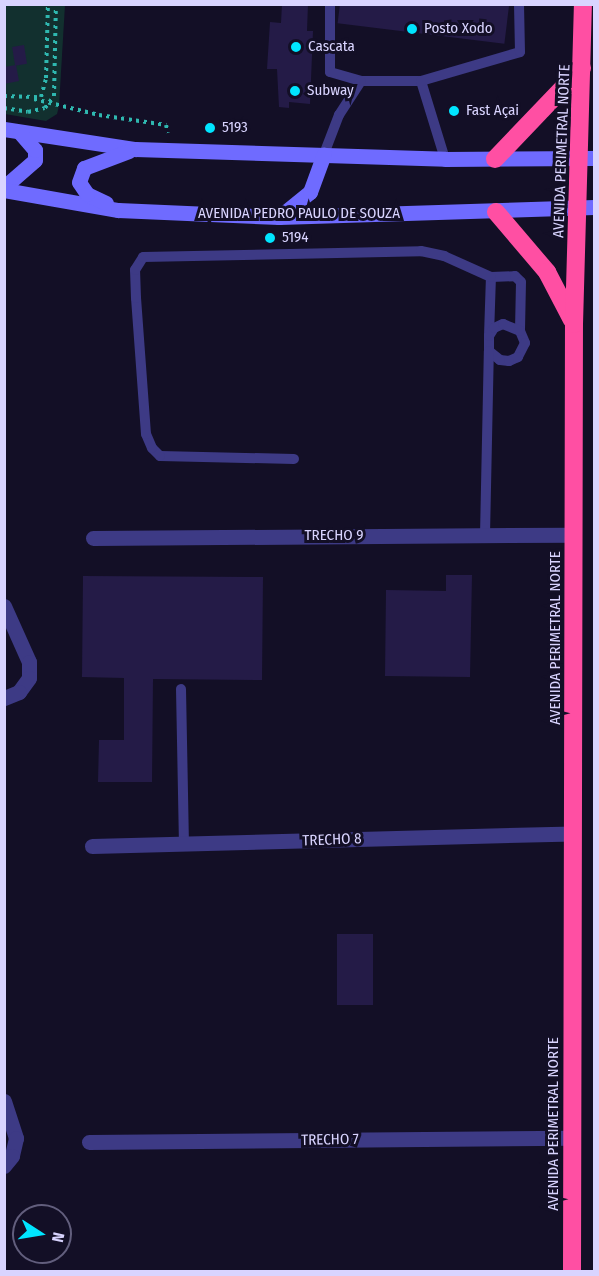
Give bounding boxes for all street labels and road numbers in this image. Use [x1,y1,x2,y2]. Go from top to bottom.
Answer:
street label: AVENIDA PERIMETRAL NORTE [550,64,574,238]
street label: AVENIDA PEDRO PAULO DE SOUZA [198,205,400,223]
street label: TRECHO 9 [305,527,363,545]
street label: AVENIDA PERIMETRAL NORTE [547,551,565,725]
street label: TRECHO 8 [302,830,362,850]
street label: AVENIDA PERIMETRAL NORTE [545,1037,563,1211]
street label: TRECHO 7 [301,1130,359,1150]

